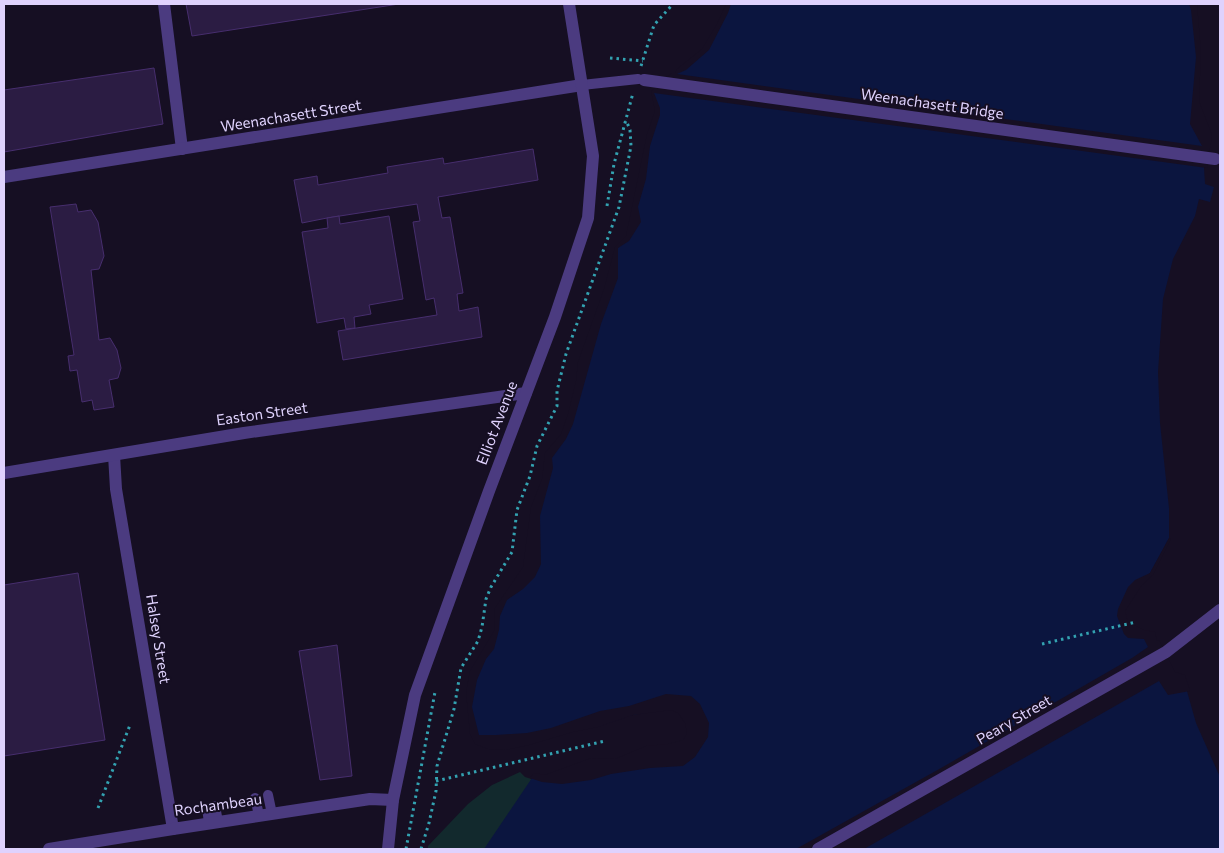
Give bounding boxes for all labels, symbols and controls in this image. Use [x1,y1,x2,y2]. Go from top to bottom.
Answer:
street label: Weenachasett Bridge [859,84,1005,122]
street label: Weenachasett Street [219,95,363,135]
street label: Elliot Avenue [472,378,520,467]
street label: Easton Street [215,398,309,428]
street label: Halsey Street [143,593,175,685]
street label: Peary Street [973,690,1054,748]
street label: Rochambeau [173,789,263,819]

